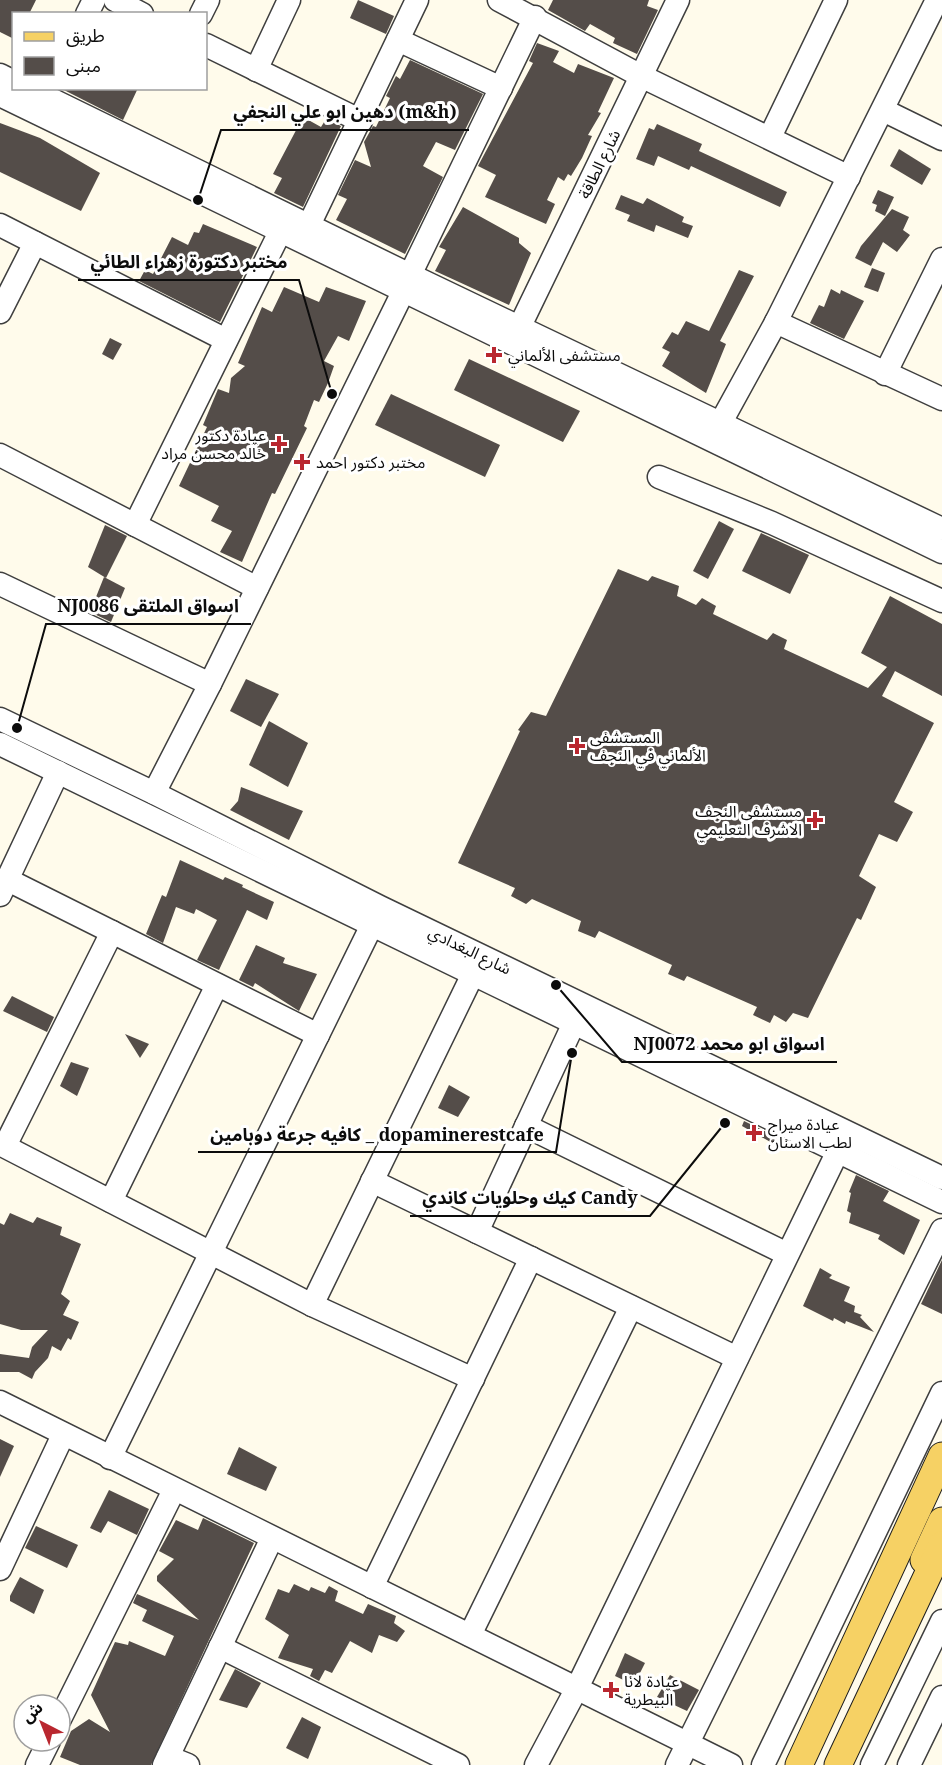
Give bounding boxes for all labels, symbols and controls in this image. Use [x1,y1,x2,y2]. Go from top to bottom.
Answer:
legend [12,12,207,90]
text: طريق [66,23,105,47]
text: مبنى [66,53,101,77]
callout: دهين ابو علي النجفي (m&h) [221,94,469,130]
text: دهين ابو علي النجفي (m&h) [233,99,457,126]
street label: شارع الطاقة [573,126,627,203]
callout: مختبر دكتورة زهراء الطائي [78,244,299,280]
text: مختبر دكتورة زهراء الطائي [90,249,288,276]
place label: مستشفى الألماني [508,344,621,368]
marker: مستشفى الألماني [485,346,503,364]
place label: عيادة دكتور خالد محسن مراد [161,424,266,464]
marker: عيادة دكتور خالد محسن مراد [270,435,288,453]
place label: مختبر دكتور احمد [316,451,425,473]
marker: مختبر دكتور احمد [293,453,311,471]
callout: NJ0086 اسواق الملتقى [46,588,251,624]
text: NJ0086 اسواق الملتقى [57,593,239,617]
place label: المستشفى الألماني في النجف [590,726,706,768]
marker: المستشفى الألماني في النجف [568,737,586,755]
place label: مستشفى النجف الاشرف التعليمي [695,800,802,842]
marker: مستشفى النجف الاشرف التعليمي [806,811,824,829]
street label: شارع البغدادي [424,921,515,981]
callout: NJ0072 اسواق ابو محمد [622,1026,837,1062]
text: NJ0072 اسواق ابو محمد [633,1031,825,1055]
place label: عيادة ميراج لطب الاسنان [768,1113,852,1153]
callout: كافيه جرعة دوبامين _ dopaminerestcafe [198,1116,556,1152]
text: كافيه جرعة دوبامين _ dopaminerestcafe [210,1122,544,1146]
marker: عيادة ميراج لطب الاسنان [745,1124,763,1142]
callout: كيك وحلويات كاندي Candy [410,1180,650,1216]
text: كيك وحلويات كاندي Candy [422,1185,638,1212]
place label: عيادة لانا البيطرية [624,1670,679,1710]
marker: عيادة لانا البيطرية [602,1681,620,1699]
north arrow [12,1693,72,1753]
text: ش [16,1696,48,1727]

